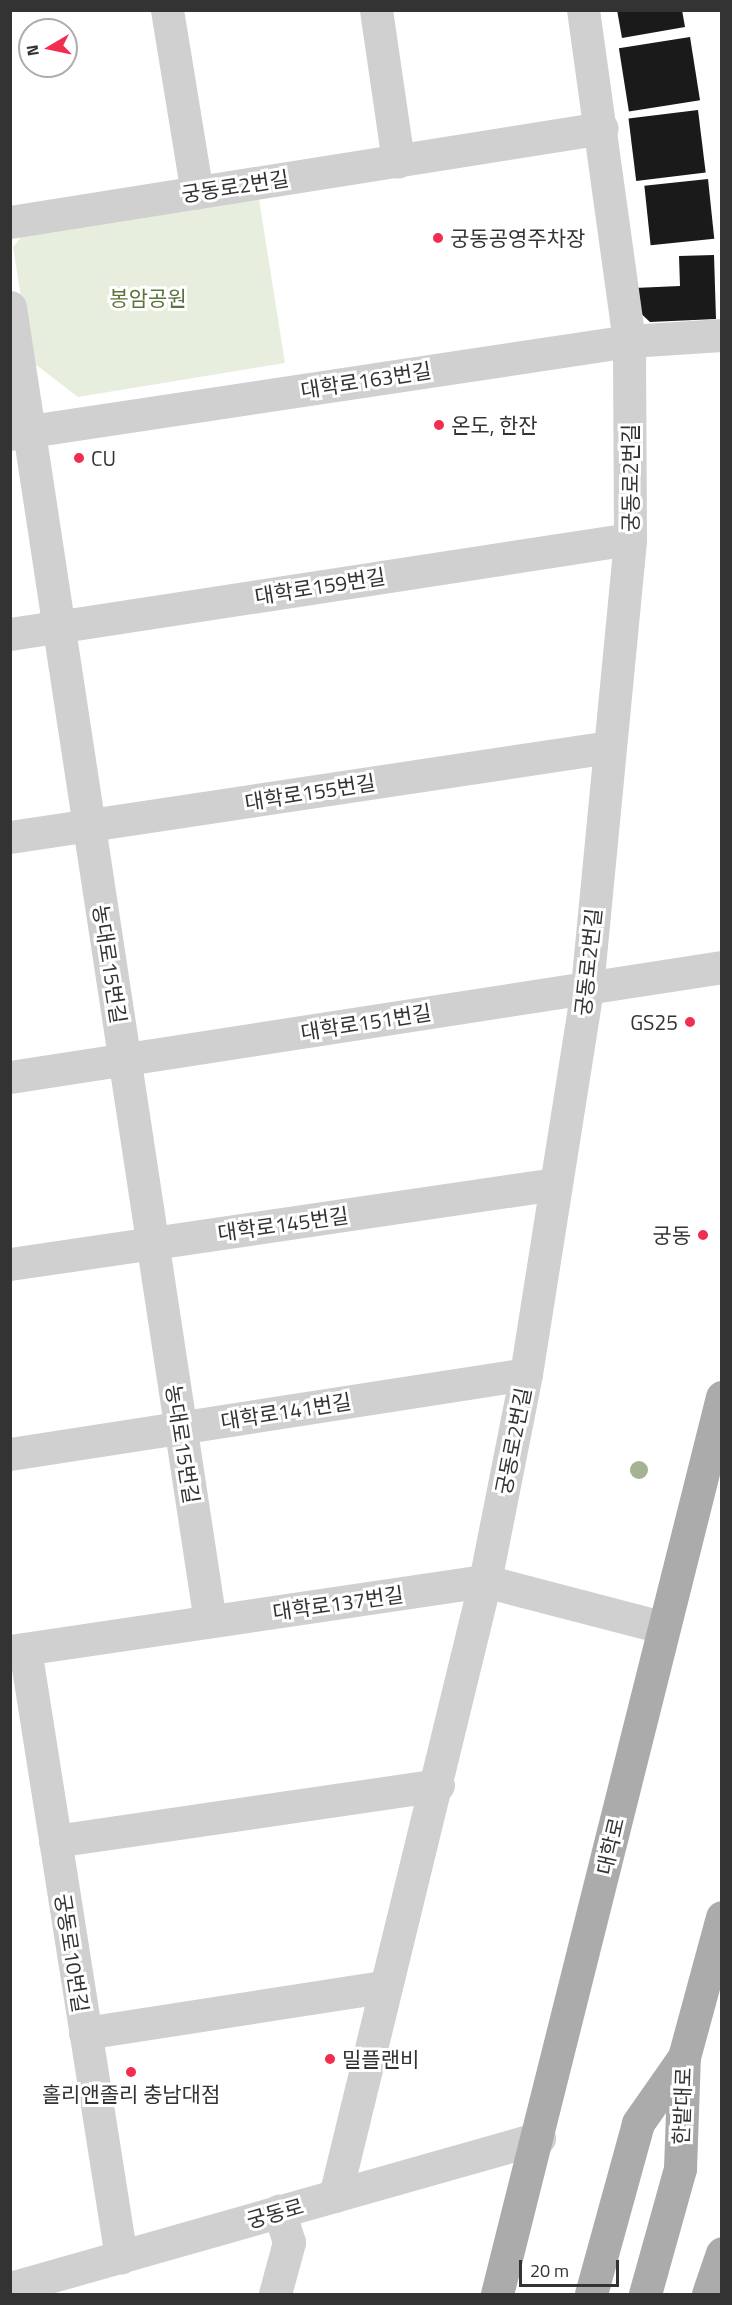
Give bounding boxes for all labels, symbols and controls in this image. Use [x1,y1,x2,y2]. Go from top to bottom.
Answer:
north arrow [18,18,78,78]
text: N [19,43,45,58]
street label: 궁동로2번길 [180,165,290,207]
place label: 궁동공영주차장 [450,225,585,251]
marker: 궁동공영주차장 [431,231,445,245]
park label: 봉암공원 [109,285,187,311]
street label: 대학로163번길 [299,357,433,403]
place label: 온도, 한잔 [451,412,538,438]
marker: 온도, 한잔 [432,418,446,432]
street label: 궁동로2번길 [617,424,643,532]
place label: CU [91,445,116,471]
marker: CU [72,451,86,465]
street label: 대학로159번길 [253,563,387,609]
street label: 대학로155번길 [243,769,377,815]
street label: 농대로15번길 [88,903,132,1025]
street label: 궁동로2번길 [570,907,606,1017]
street label: 대학로151번길 [299,999,433,1045]
place label: GS25 [630,1009,678,1035]
marker: GS25 [683,1015,697,1029]
street label: 대학로145번길 [216,1202,350,1246]
place label: 궁동 [652,1222,691,1248]
marker: 궁동 [696,1228,710,1242]
street label: 농대로15번길 [161,1383,205,1505]
street label: 궁동로2번길 [490,1385,536,1497]
street label: 대학로141번길 [219,1388,353,1434]
street label: 대학로137번길 [271,1581,405,1625]
street label: 대학로 [591,1815,629,1877]
street label: 궁동로10번길 [50,1892,94,2014]
place label: 밀플랜비 [342,2046,419,2072]
marker: 밀플랜비 [323,2052,337,2066]
marker: 홀리앤졸리 충남대점 [124,2065,138,2079]
street label: 한밭대로 [668,2067,696,2145]
place label: 홀리앤졸리 충남대점 [42,2081,220,2107]
street label: 궁동로 [244,2193,306,2233]
scale bar [522,2248,622,2286]
text: 20 m [530,2257,569,2284]

